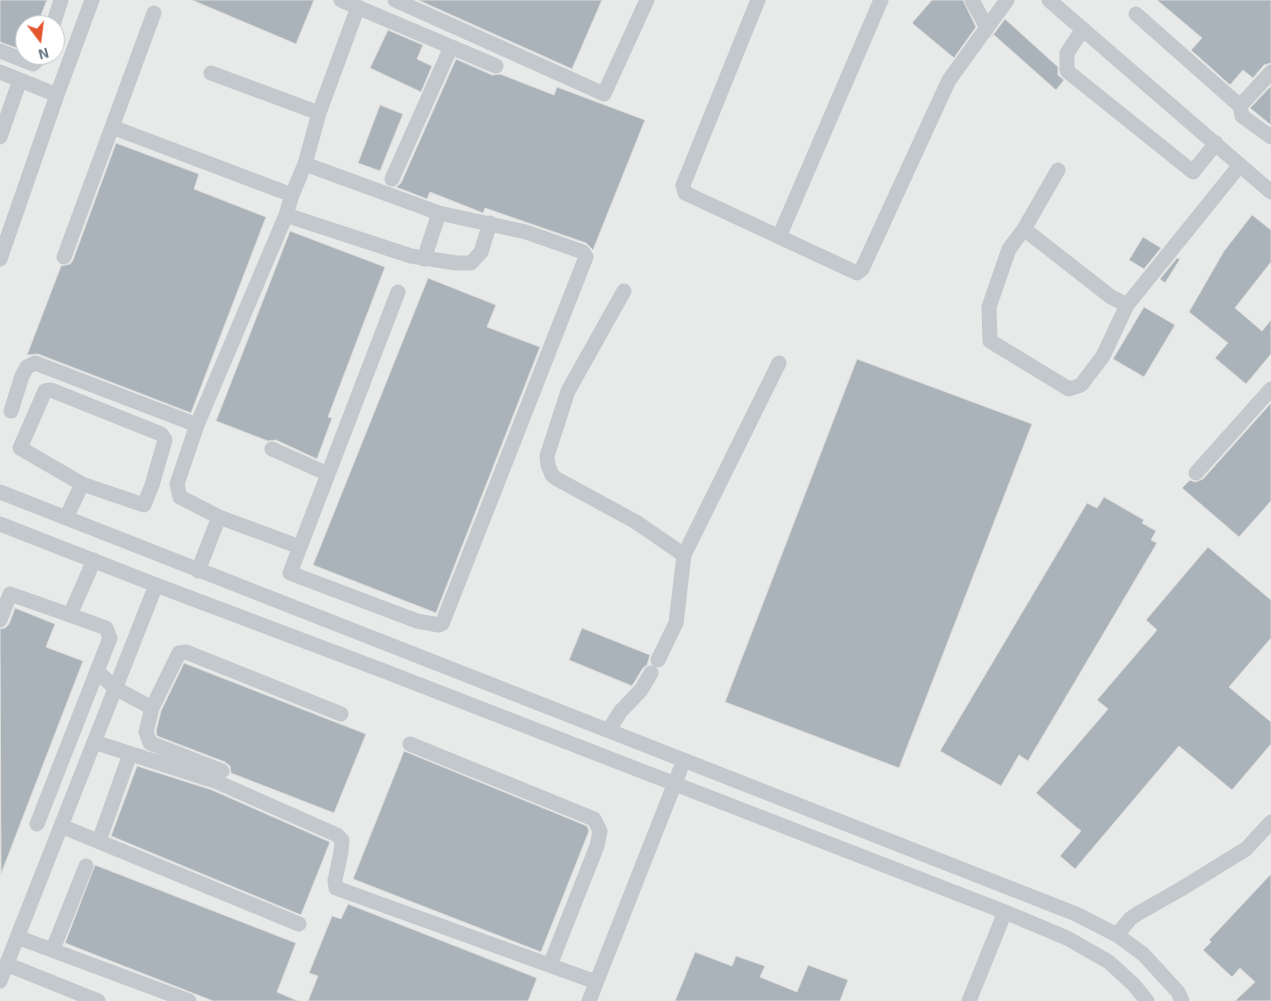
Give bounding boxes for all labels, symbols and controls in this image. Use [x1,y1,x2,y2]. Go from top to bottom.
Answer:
north arrow [15,15,65,65]
text: N [37,44,51,64]

